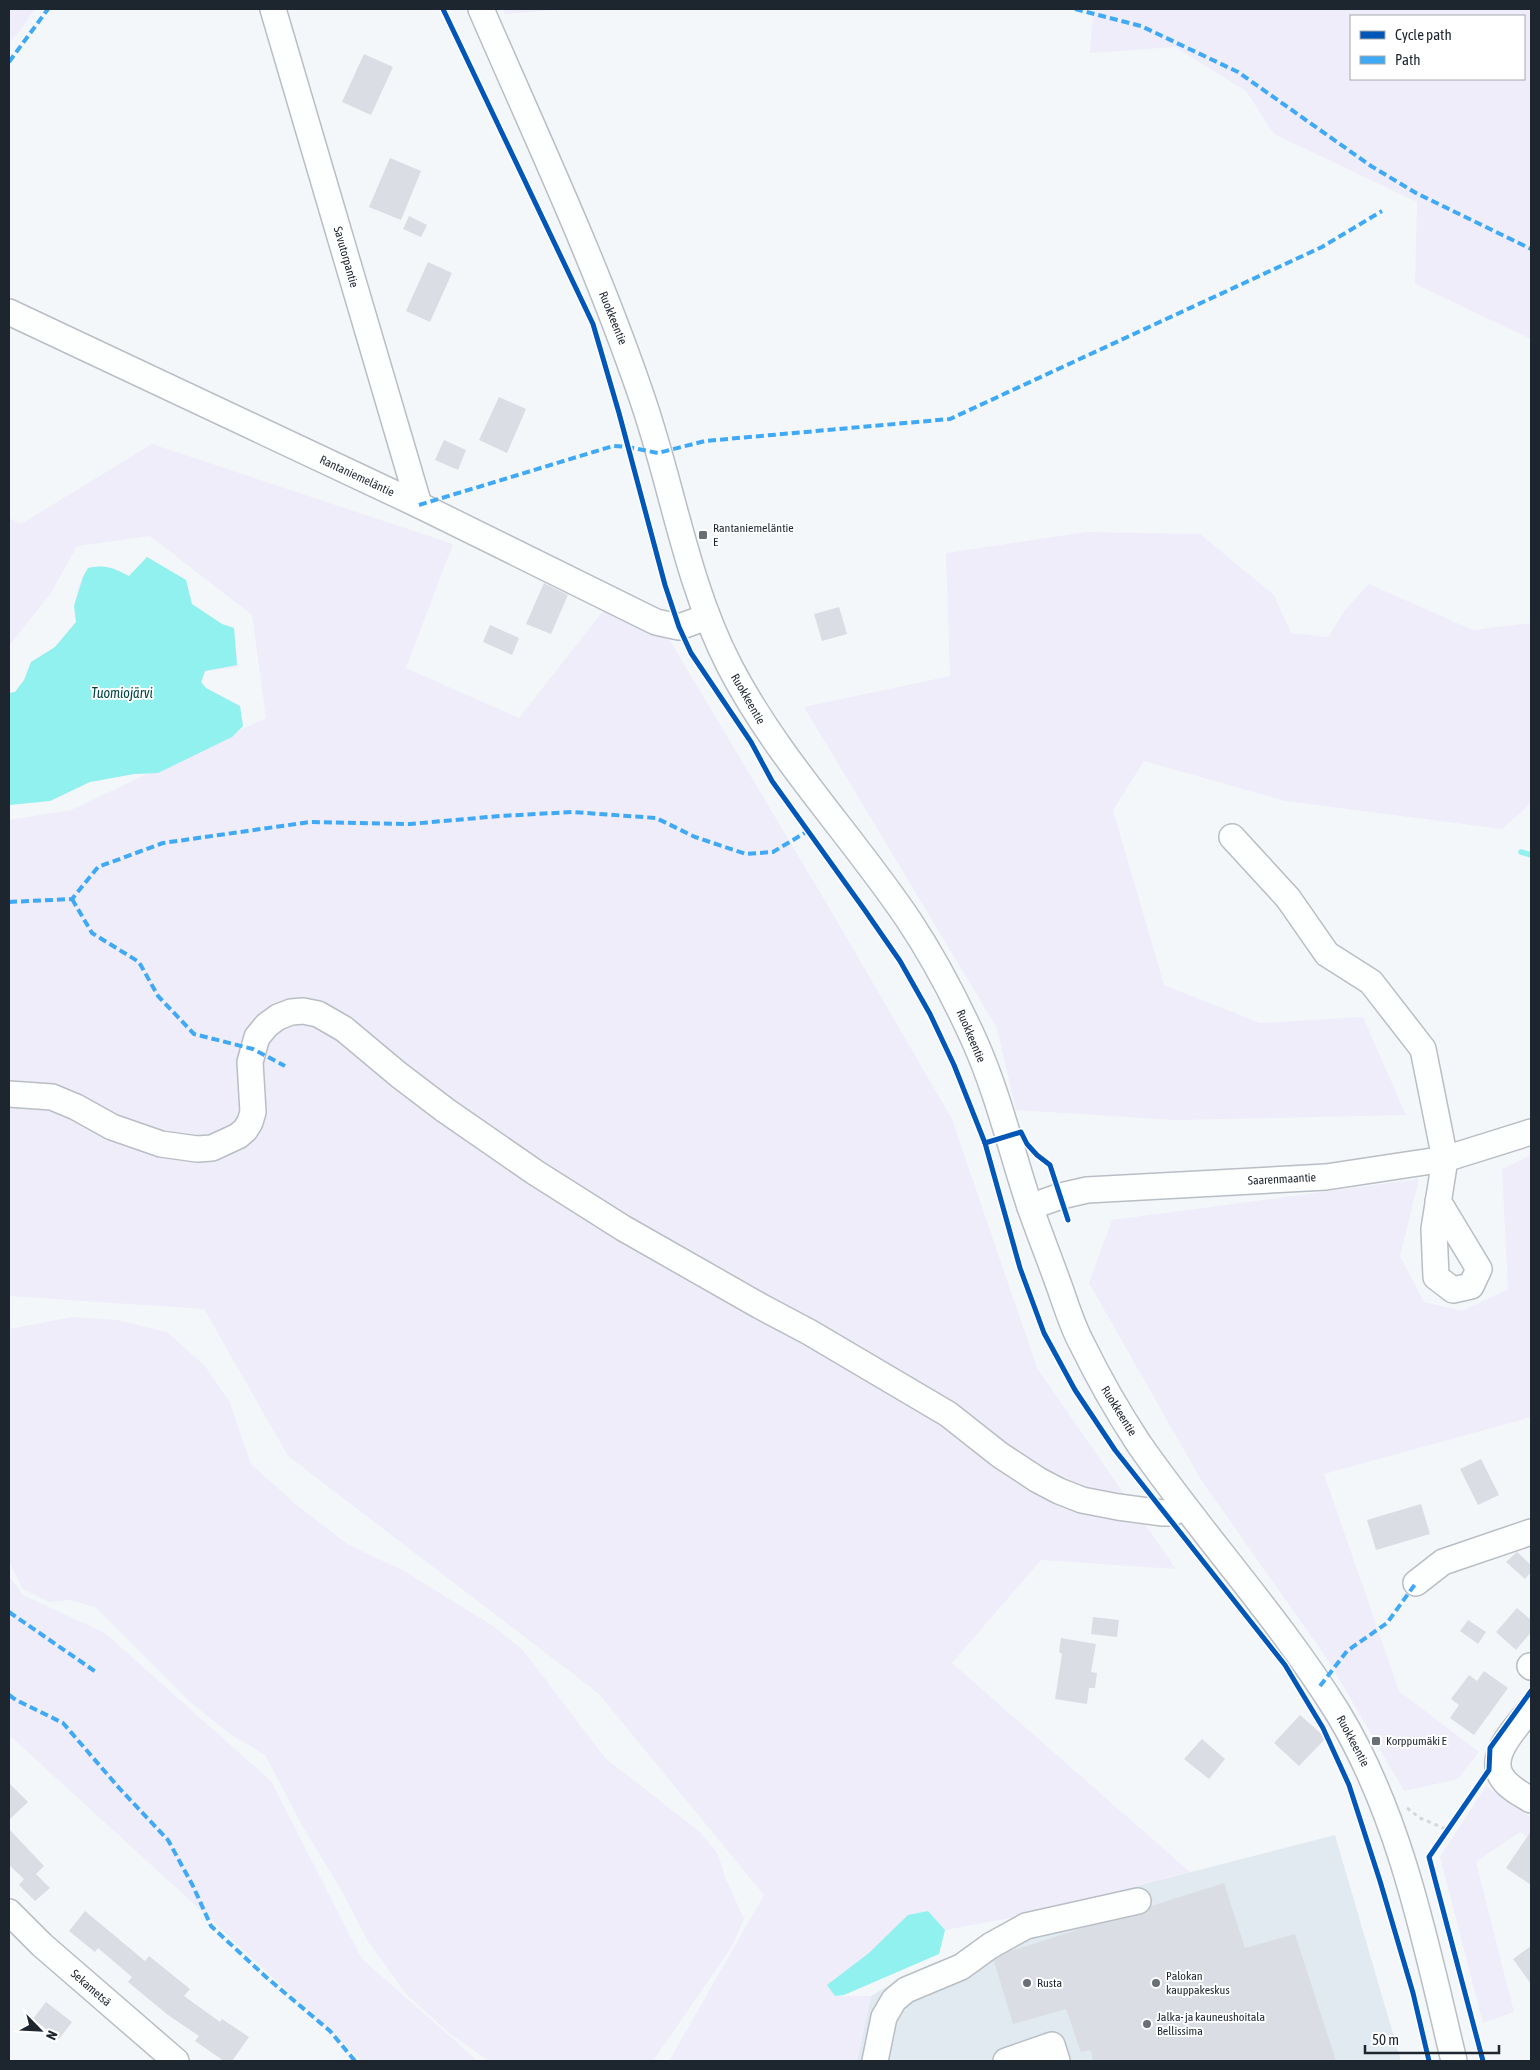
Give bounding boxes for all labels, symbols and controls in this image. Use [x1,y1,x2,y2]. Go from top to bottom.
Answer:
legend [1350,15,1525,80]
text: Cycle path [1395,26,1452,43]
text: Path [1395,51,1421,68]
street label: Savutorpantie [331,225,361,289]
street label: Ruokkeentie [596,289,630,347]
street label: Rantaniemeläntie [317,453,397,499]
place label: Rantaniemeläntie E [713,521,794,549]
marker: Rantaniemeläntie E [697,529,709,541]
street label: Ruokkeentie [728,671,768,727]
water label: Tuomiojärvi [91,685,153,701]
street label: Ruokkeentie [954,1007,988,1065]
street label: Saarenmaantie [1248,1170,1316,1188]
street label: Ruokkeentie [1098,1384,1140,1438]
street label: Ruokkeentie [1334,1713,1372,1769]
place label: Korppumäki E [1386,1734,1447,1748]
marker: Korppumäki E [1370,1735,1382,1747]
street label: Sekametsä [68,1967,114,2009]
place label: Palokan kauppakeskus [1166,1969,1230,1997]
place label: Rusta [1037,1976,1062,1990]
marker: Rusta [1021,1977,1033,1989]
marker: Palokan kauppakeskus [1150,1977,1162,1989]
north arrow [15,2005,65,2055]
place label: Jalka- ja kauneushoitala Bellissima [1157,2010,1265,2038]
marker: Jalka- ja kauneushoitala Bellissima [1141,2018,1153,2030]
scale bar [1365,2022,1499,2054]
text: N [43,2028,61,2042]
text: 50 m [1372,2031,1399,2048]

